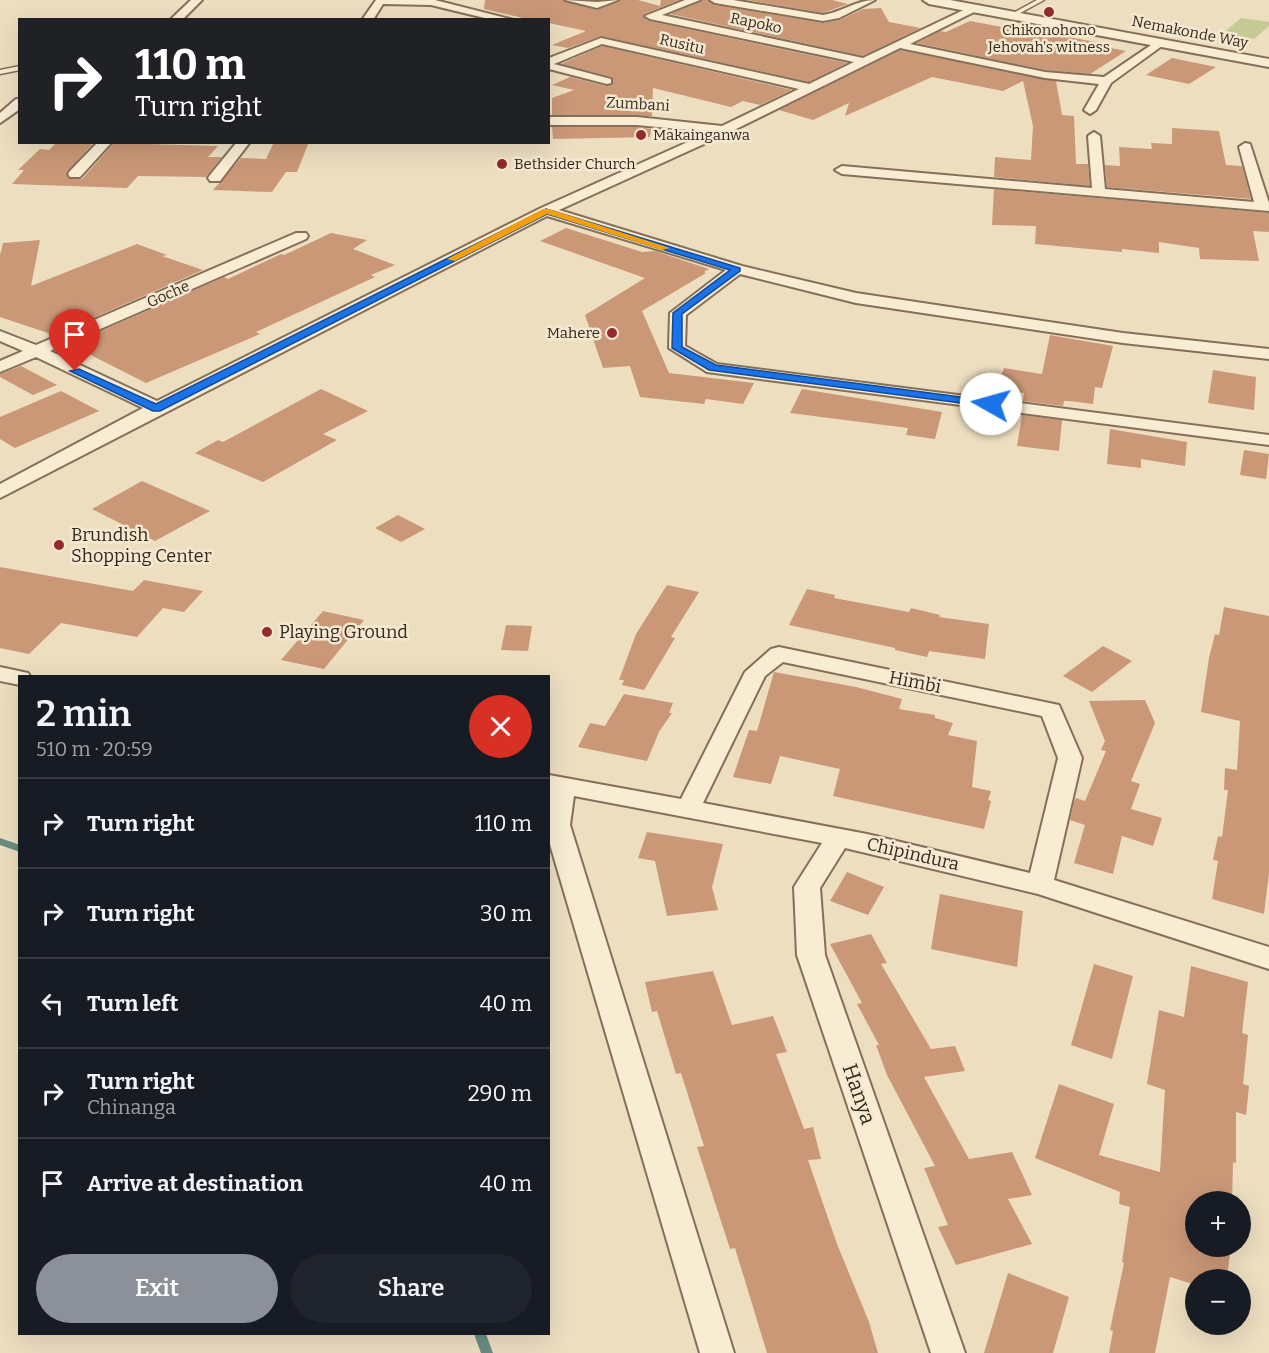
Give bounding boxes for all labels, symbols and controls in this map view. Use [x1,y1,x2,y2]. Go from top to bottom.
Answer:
marker: Chikonohono Jehovah's witness [1042,5,1056,19]
street label: Rapoko [729,9,783,37]
street label: Nemakonde Way [1130,12,1250,52]
place label: Chikonohono Jehovah's witness [987,21,1110,56]
street label: Rusitu [658,30,706,58]
text: 110 m [135,40,246,90]
icon: right [36,42,114,120]
text: Turn right [135,91,262,123]
street label: Zumbani [606,93,671,115]
place label: Makainganwa [653,126,750,144]
marker: Makainganwa [634,128,648,142]
place label: Bethsider Church [514,155,636,173]
marker: Bethsider Church [495,157,509,171]
street label: Goche [144,277,192,311]
pin [49,309,100,371]
icon: arrive [58,318,91,351]
place label: Mahere [547,324,600,342]
marker: Mahere [605,326,619,340]
position arrow [959,372,1023,436]
place label: Brundish Shopping Center [71,524,212,567]
marker: Brundish Shopping Center [52,538,66,552]
place label: Playing Ground [279,621,408,643]
marker: Playing Ground [260,625,274,639]
street label: Himbi [887,666,943,698]
text: 2 min [36,692,131,736]
button: close [469,695,532,758]
text: 510 m · 20:59 [36,737,153,761]
icon: right [36,807,69,840]
text: Turn right [87,810,195,837]
text: 110 m [475,810,532,837]
street label: Chipindura [865,833,962,875]
icon: right [36,897,69,930]
text: Turn right [87,900,195,927]
text: 30 m [480,900,532,927]
icon: left [36,987,69,1020]
text: Turn left [87,990,179,1017]
text: 40 m [480,990,532,1017]
street label: Hanya [837,1060,882,1128]
text: Turn right [87,1068,195,1095]
icon: right [36,1077,69,1110]
text: 290 m [468,1080,532,1107]
text: Chinanga [87,1095,176,1119]
icon: arrive [36,1167,69,1200]
text: Arrive at destination [87,1170,303,1197]
text: 40 m [480,1170,532,1197]
map controls [1185,1191,1251,1335]
button: + [1185,1191,1251,1257]
button: Exit [36,1254,278,1323]
button: Share [290,1254,532,1323]
button: − [1185,1269,1251,1335]

